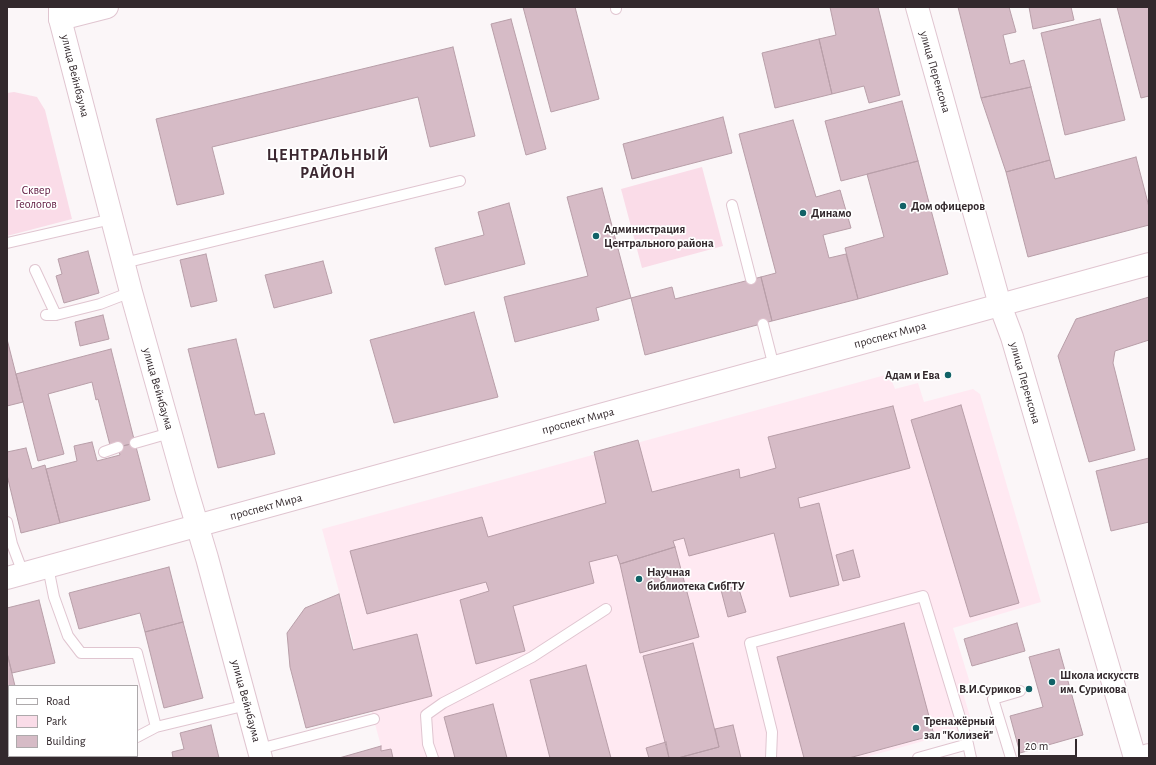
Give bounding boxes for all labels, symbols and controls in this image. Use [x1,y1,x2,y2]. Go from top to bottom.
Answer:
street label: улица Перенсона [916,30,954,114]
street label: улица Вейнбаума [58,33,92,119]
district label: ЦЕНТРАЛЬНЫЙ РАЙОН [267,145,389,183]
park label: Сквер Геологов [15,183,57,211]
place label: Дом офицеров [911,199,985,213]
marker: Дом офицеров [898,201,908,211]
place label: Динамо [811,206,851,220]
marker: Динамо [798,208,808,218]
place label: Администрация Центрального района [604,222,714,250]
marker: Администрация Центрального района [591,231,601,241]
street label: проспект Мира [852,318,928,352]
street label: улица Перенсона [1006,341,1044,425]
street label: улица Вейнбаума [139,346,177,432]
place label: Адам и Ева [885,368,940,382]
marker: Адам и Ева [943,370,953,380]
street label: проспект Мира [540,404,616,438]
street label: проспект Мира [228,490,304,524]
place label: Научная библиотека СибГТУ [647,565,745,593]
marker: Научная библиотека СибГТУ [634,574,644,584]
street label: улица Вейнбаума [228,658,264,744]
place label: Школа искусств им. Сурикова [1060,668,1139,696]
marker: Школа искусств им. Сурикова [1047,677,1057,687]
place label: В.И.Суриков [959,682,1021,696]
marker: В.И.Суриков [1024,684,1034,694]
legend [8,685,138,757]
text: Road [46,695,70,707]
place label: Тренажёрный зал "Колизей" [924,714,995,742]
text: Park [46,715,67,727]
marker: Тренажёрный зал "Колизей" [911,723,921,733]
scale bar [1020,731,1079,757]
text: Building [46,735,86,747]
text: 20 m [1025,740,1048,752]

